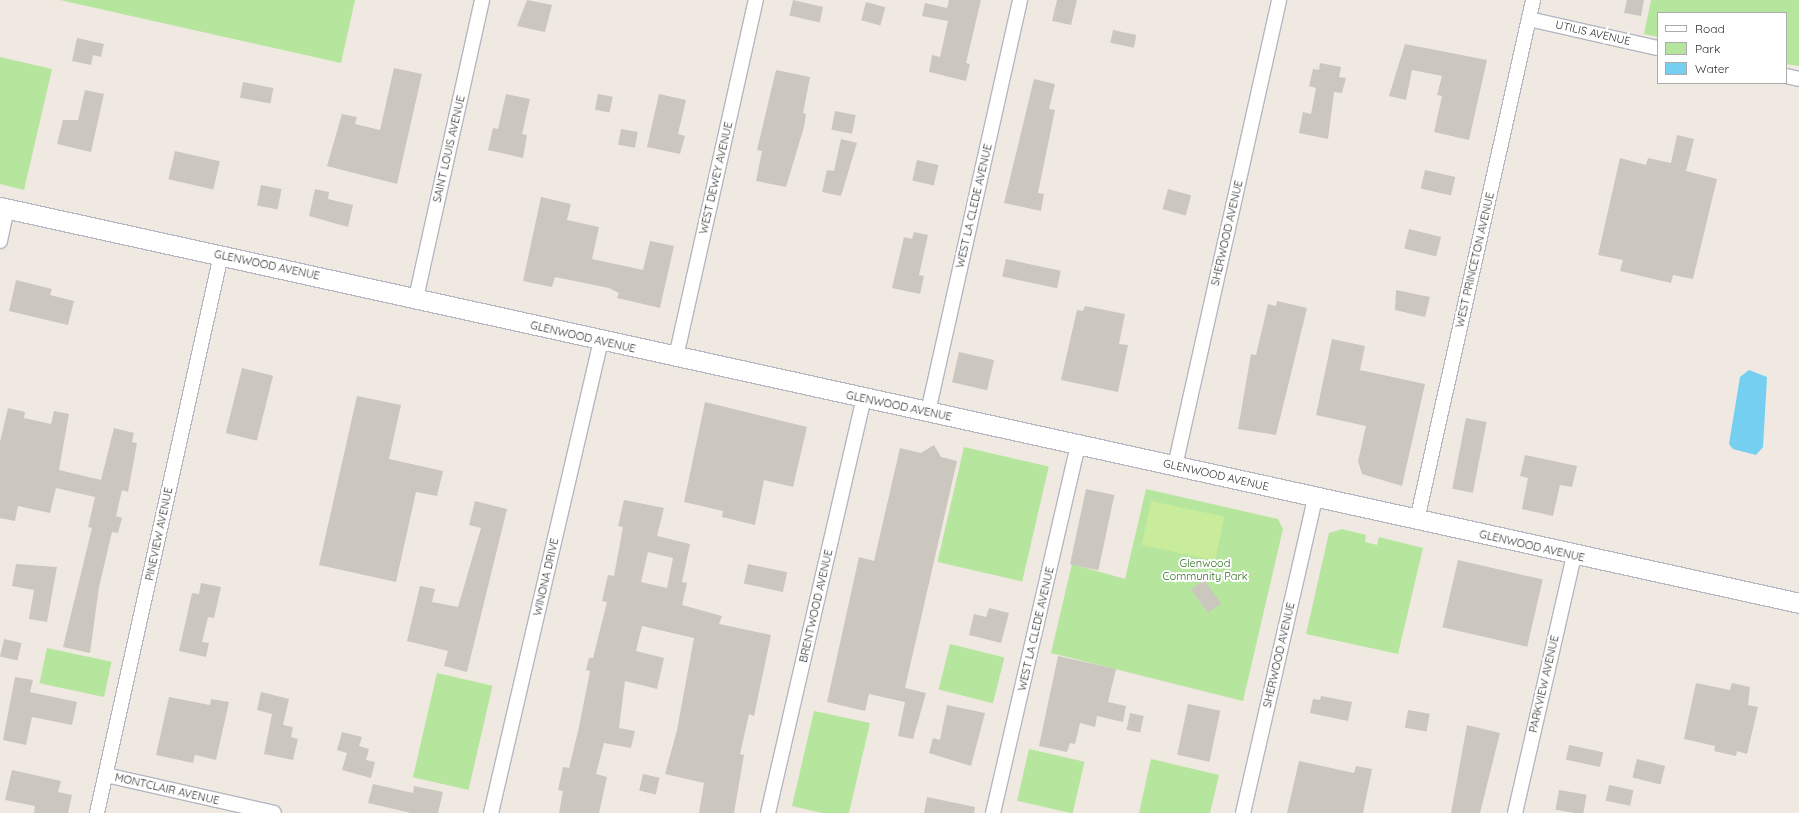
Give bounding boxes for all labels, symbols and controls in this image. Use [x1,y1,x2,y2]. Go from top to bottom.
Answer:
legend [1657,12,1787,84]
street label: UTILIS AVENUE [1554,18,1632,48]
text: Road [1695,21,1725,36]
text: Park [1695,41,1720,56]
text: Water [1695,61,1729,76]
street label: SAINT LOUIS AVENUE [430,94,468,204]
street label: WEST DEWEY AVENUE [697,121,735,235]
street label: WEST LA CLEDE AVENUE [953,143,995,269]
street label: SHERWOOD AVENUE [1208,179,1246,287]
street label: WEST PRINCETON AVENUE [1453,191,1497,329]
street label: GLENWOOD AVENUE [213,247,321,283]
street label: GLENWOOD AVENUE [529,318,637,356]
street label: GLENWOOD AVENUE [845,388,953,424]
street label: GLENWOOD AVENUE [1162,456,1270,494]
street label: PINEVIEW AVENUE [143,486,175,582]
street label: GLENWOOD AVENUE [1478,527,1586,565]
street label: WINONA DRIVE [531,537,561,617]
street label: BRENTWOOD AVENUE [797,548,835,664]
park label: Glenwood Community Park [1162,557,1248,583]
street label: WEST LA CLEDE AVENUE [1015,566,1057,692]
street label: SHERWOOD AVENUE [1260,601,1298,709]
street label: PARKVIEW AVENUE [1526,634,1562,734]
street label: MONTCLAIR AVENUE [113,771,221,807]

